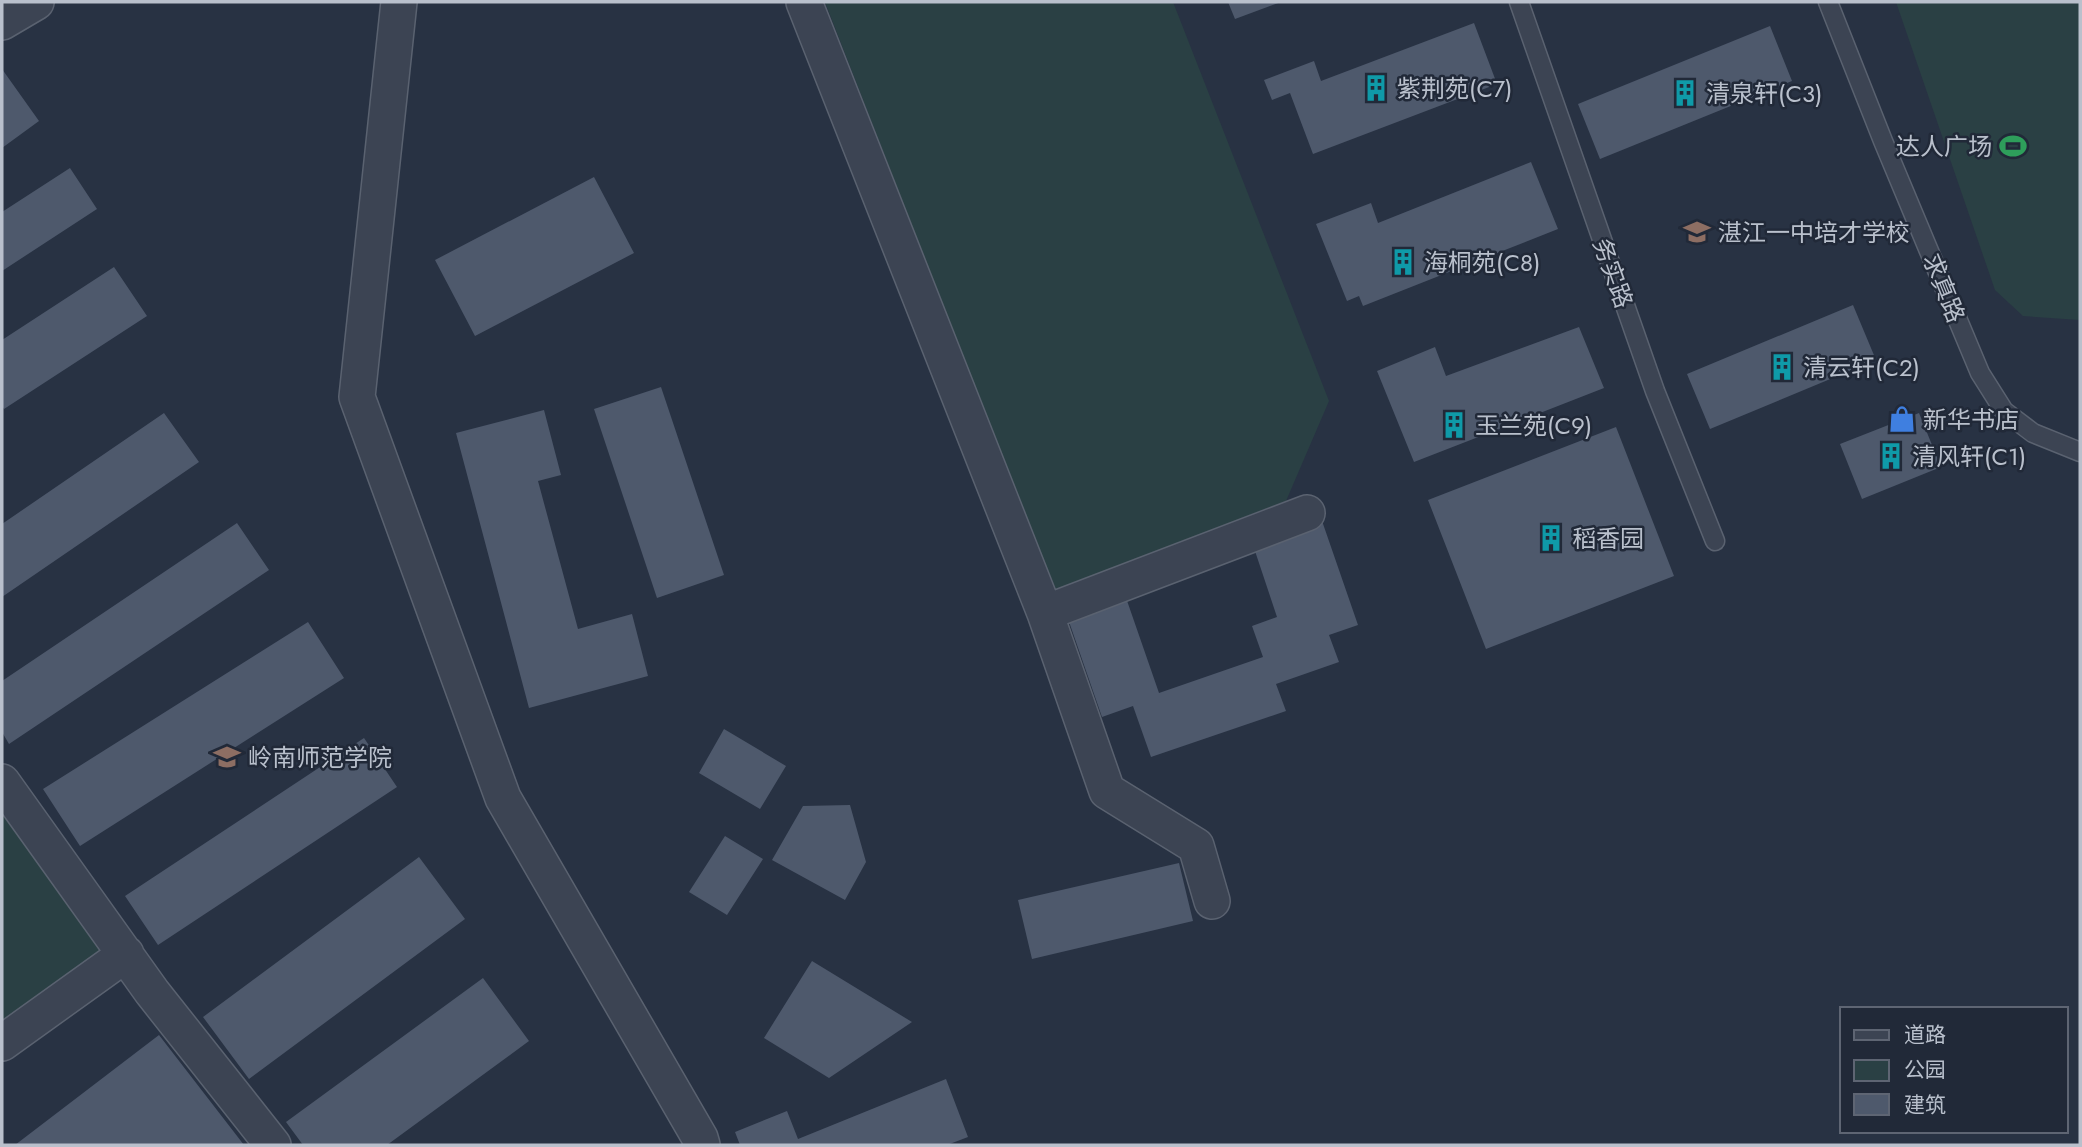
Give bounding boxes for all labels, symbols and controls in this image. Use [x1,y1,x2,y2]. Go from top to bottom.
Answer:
place label: 紫荆苑(C7) [1397,71,1513,106]
building icon: 紫荆苑(C7) [1361,73,1391,103]
place label: 清泉轩(C3) [1706,76,1822,111]
building icon: 清泉轩(C3) [1670,78,1700,108]
place label: 达人广场 [1896,129,1992,164]
sports icon: 达人广场 [1998,131,2028,161]
place label: 湛江一中培才学校 [1718,215,1910,250]
school or university icon: 湛江一中培才学校 [1682,217,1712,247]
street label: 务实路 [1584,233,1642,313]
place label: 海桐苑(C8) [1424,245,1540,280]
building icon: 海桐苑(C8) [1388,247,1418,277]
street label: 求真路 [1914,248,1974,328]
place label: 清云轩(C2) [1803,350,1920,385]
building icon: 清云轩(C2) [1767,352,1797,382]
place label: 新华书店 [1923,402,2019,437]
shop icon: 新华书店 [1887,404,1917,434]
place label: 玉兰苑(C9) [1475,408,1592,443]
building icon: 玉兰苑(C9) [1439,410,1469,440]
place label: 清风轩(C1) [1912,439,2026,474]
building icon: 清风轩(C1) [1876,441,1906,471]
place label: 稻香园 [1572,521,1644,556]
building icon: 稻香园 [1536,523,1566,553]
place label: 岭南师范学院 [248,740,392,775]
school or university icon: 岭南师范学院 [212,742,242,772]
legend [1840,1007,2068,1133]
text: 道路 [1904,1020,1946,1050]
text: 公园 [1904,1055,1946,1085]
text: 建筑 [1904,1090,1946,1120]

